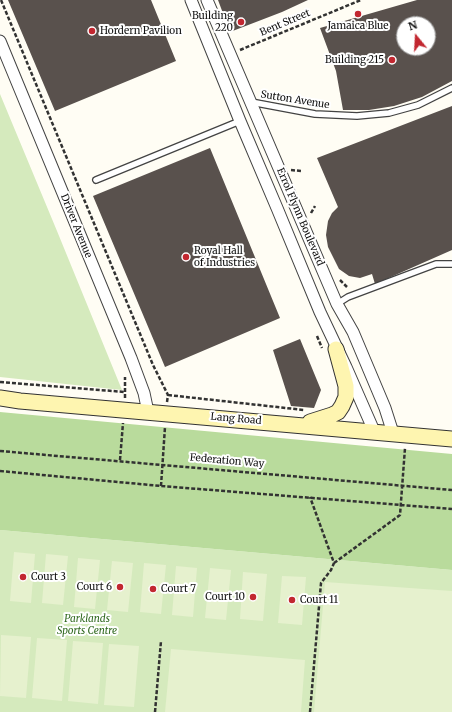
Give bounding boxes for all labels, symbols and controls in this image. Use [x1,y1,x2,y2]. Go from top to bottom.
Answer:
street label: Bent Street [258,7,312,39]
marker: Jamaica Blue [353,9,363,19]
place label: Building 220 [192,10,233,34]
north arrow [396,16,436,56]
marker: Building 220 [236,17,246,27]
text: N [406,18,419,34]
place label: Jamaica Blue [327,20,389,32]
place label: Hordern Pavilion [100,25,182,37]
marker: Hordern Pavilion [87,26,97,36]
place label: Building 215 [325,54,384,66]
marker: Building 215 [387,55,397,65]
street label: Sutton Avenue [260,89,330,111]
street label: Errol Flynn Boulevard [274,166,326,268]
street label: Driver Avenue [58,192,94,260]
place label: Royal Hall of Industries [194,245,255,268]
marker: Royal Hall of Industries [181,252,191,262]
street label: Lang Road [210,411,262,427]
street label: Federation Way [189,452,265,470]
place label: Court 3 [31,571,66,583]
marker: Court 3 [18,572,28,582]
place label: Court 6 [77,581,112,593]
marker: Court 6 [115,582,125,592]
place label: Court 7 [161,583,196,595]
marker: Court 7 [148,584,158,594]
place label: Court 10 [205,591,245,603]
marker: Court 10 [248,592,258,602]
place label: Court 11 [300,594,338,606]
marker: Court 11 [287,595,297,605]
park label: Parklands Sports Centre [57,613,117,636]

